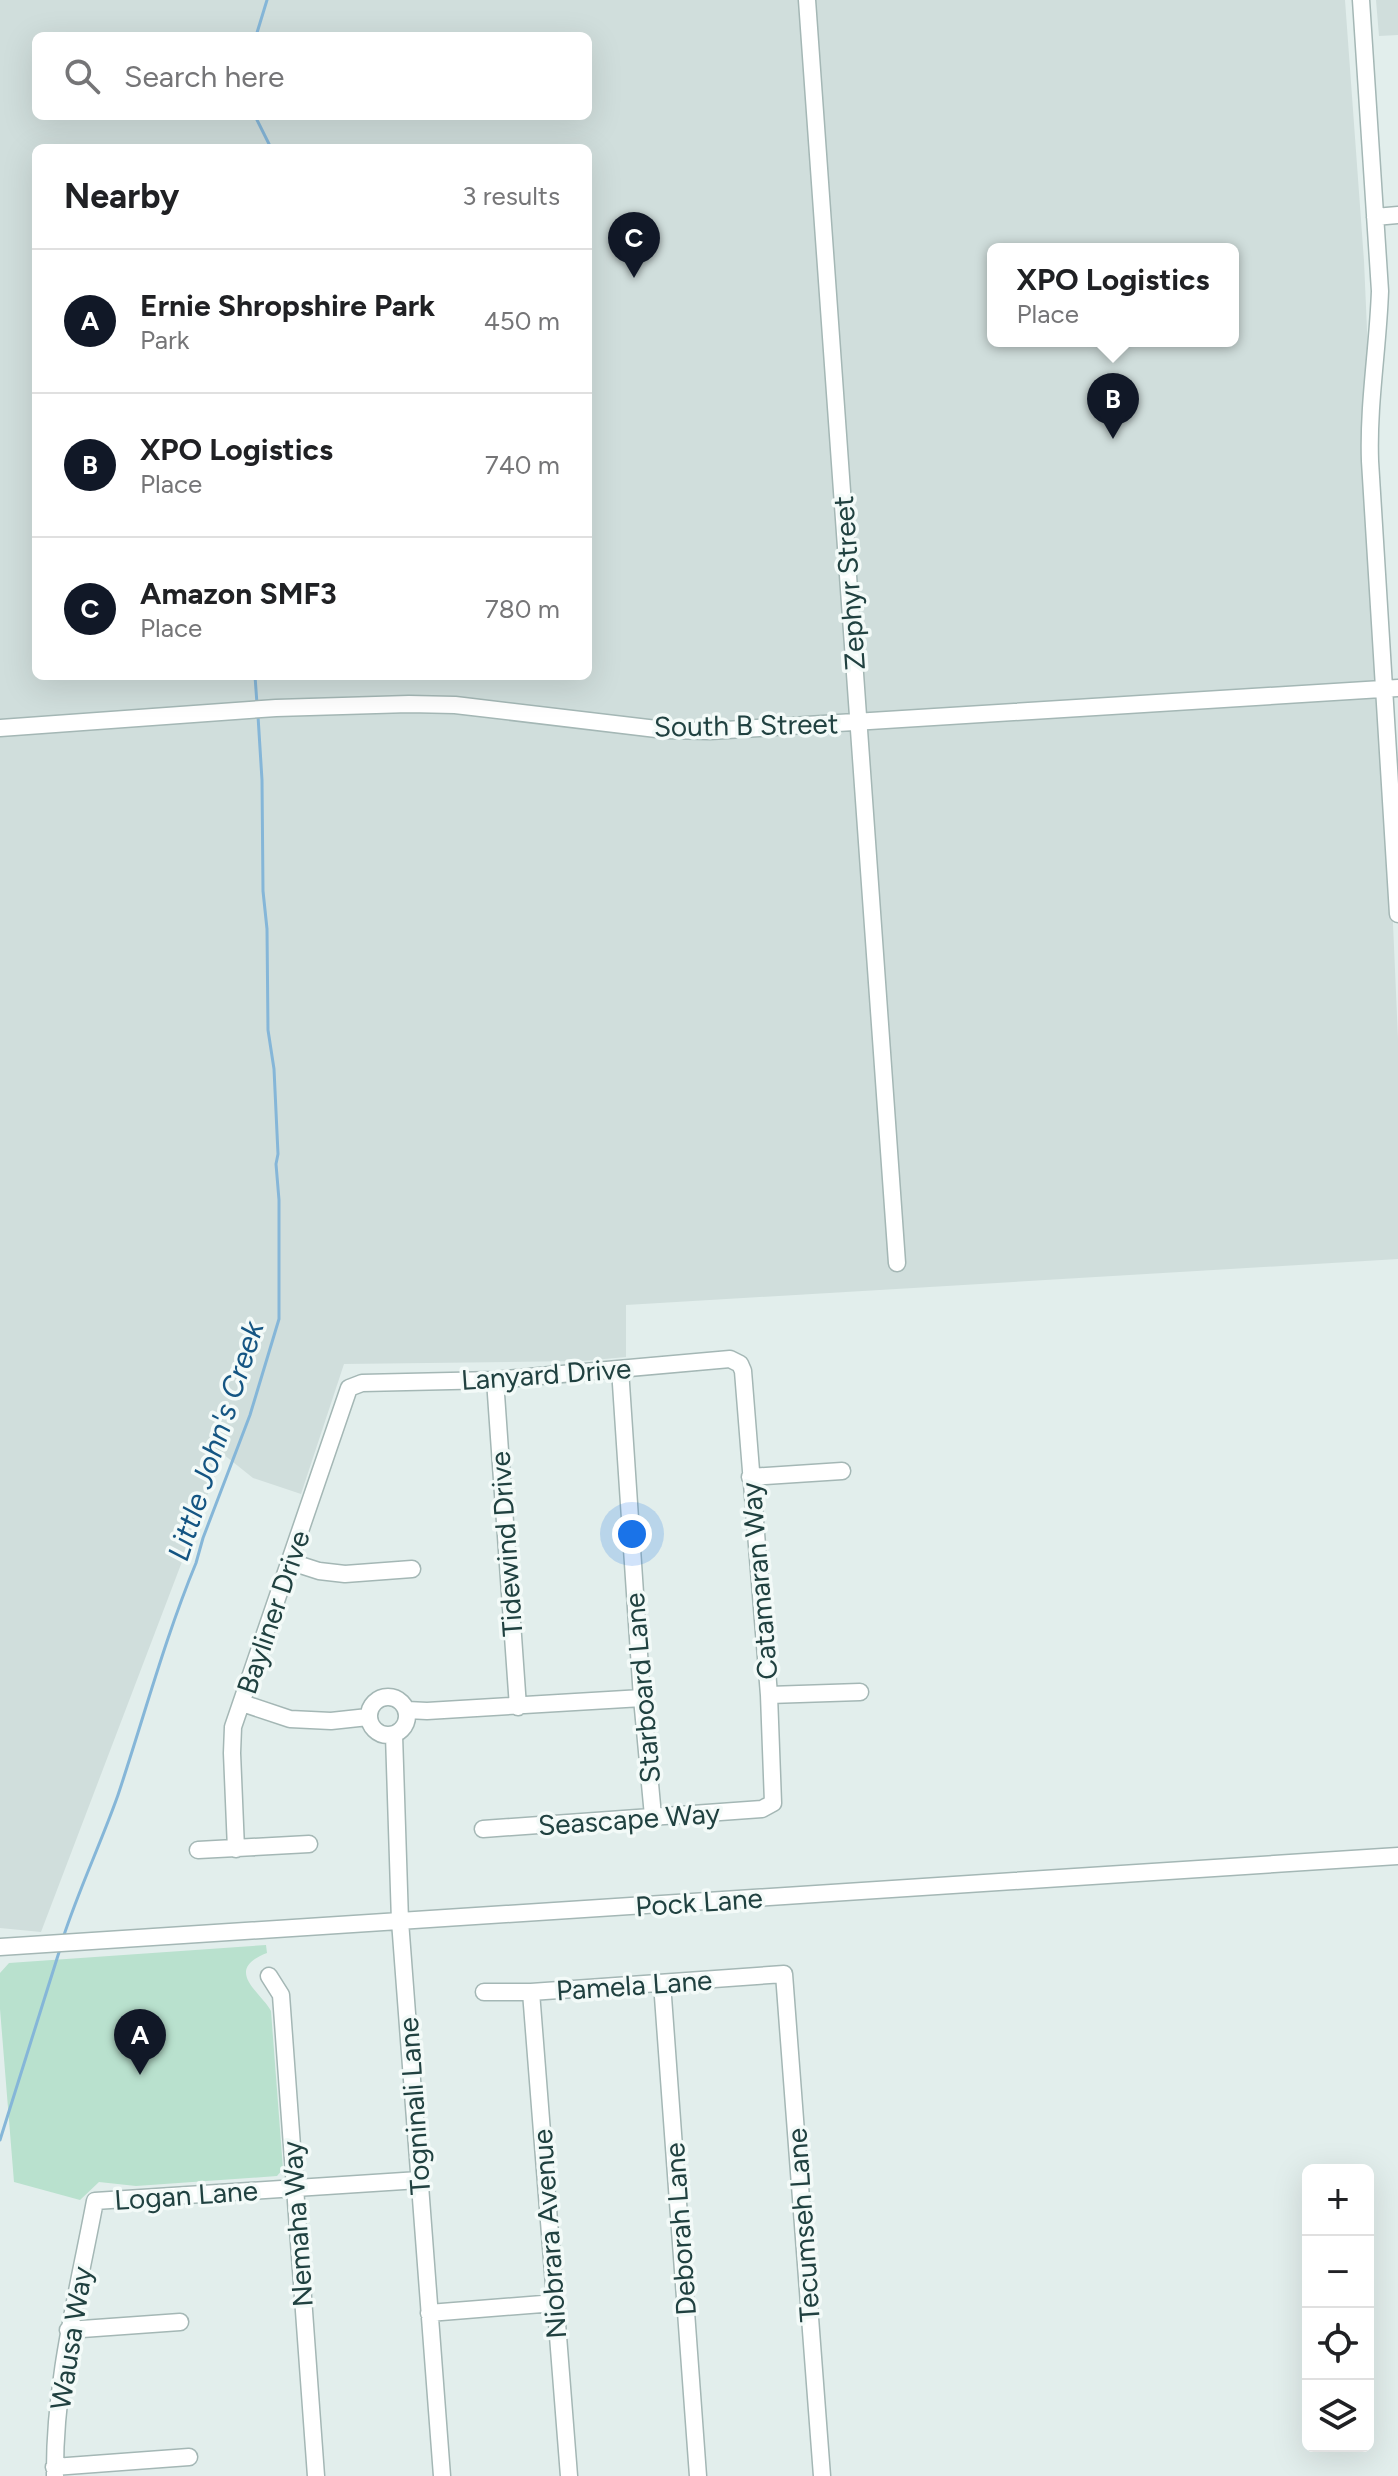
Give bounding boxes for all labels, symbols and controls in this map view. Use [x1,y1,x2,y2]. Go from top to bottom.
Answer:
search box [32,32,592,120]
icon: search [60,54,104,98]
text: Search here [124,58,284,95]
text: Nearby [64,176,179,217]
text: 3 results [462,180,560,212]
pin: C [608,212,660,278]
popup [987,243,1239,347]
text: XPO Logistics [1017,261,1209,298]
text: Ernie Shropshire Park [140,287,435,324]
text: Place [1017,298,1079,330]
text: A [81,305,99,337]
text: 450 m [484,305,560,337]
text: Park [140,324,189,356]
pin: B [1087,373,1139,439]
text: XPO Logistics [140,431,333,468]
text: B [82,449,98,481]
text: 740 m [485,449,560,481]
text: Place [140,468,202,500]
street label: Zephyr Street [826,495,872,671]
text: Amazon SMF3 [140,575,337,612]
text: C [81,593,99,625]
text: 780 m [485,593,560,625]
text: Place [140,612,202,644]
street label: South B Street [653,706,839,744]
water label: Little John's Creek [159,1315,272,1565]
street label: Lanyard Drive [460,1351,632,1397]
street label: Tidewind Drive [483,1450,529,1638]
street label: Catamaran Way [733,1481,785,1681]
your location [612,1514,652,1554]
street label: Bayliner Drive [229,1526,317,1698]
street label: Starboard Lane [617,1591,667,1785]
street label: Seascape Way [537,1796,721,1842]
street label: Pock Lane [634,1881,764,1923]
street label: Pamela Lane [555,1963,713,2007]
pin: A [114,2009,166,2075]
street label: Togninali Lane [391,2016,437,2196]
street label: Tecumseh Lane [779,2127,827,2323]
street label: Niobrara Avenue [525,2128,573,2340]
street label: Nemaha Way [274,2140,320,2308]
street label: Deborah Lane [657,2141,703,2317]
map controls [1302,2164,1374,2452]
button: + [1302,2164,1374,2236]
street label: Logan Lane [113,2173,259,2217]
button: − [1302,2236,1374,2308]
street label: Wausa Way [43,2264,99,2412]
button: locate [1302,2308,1374,2380]
button: layers [1302,2380,1374,2452]

